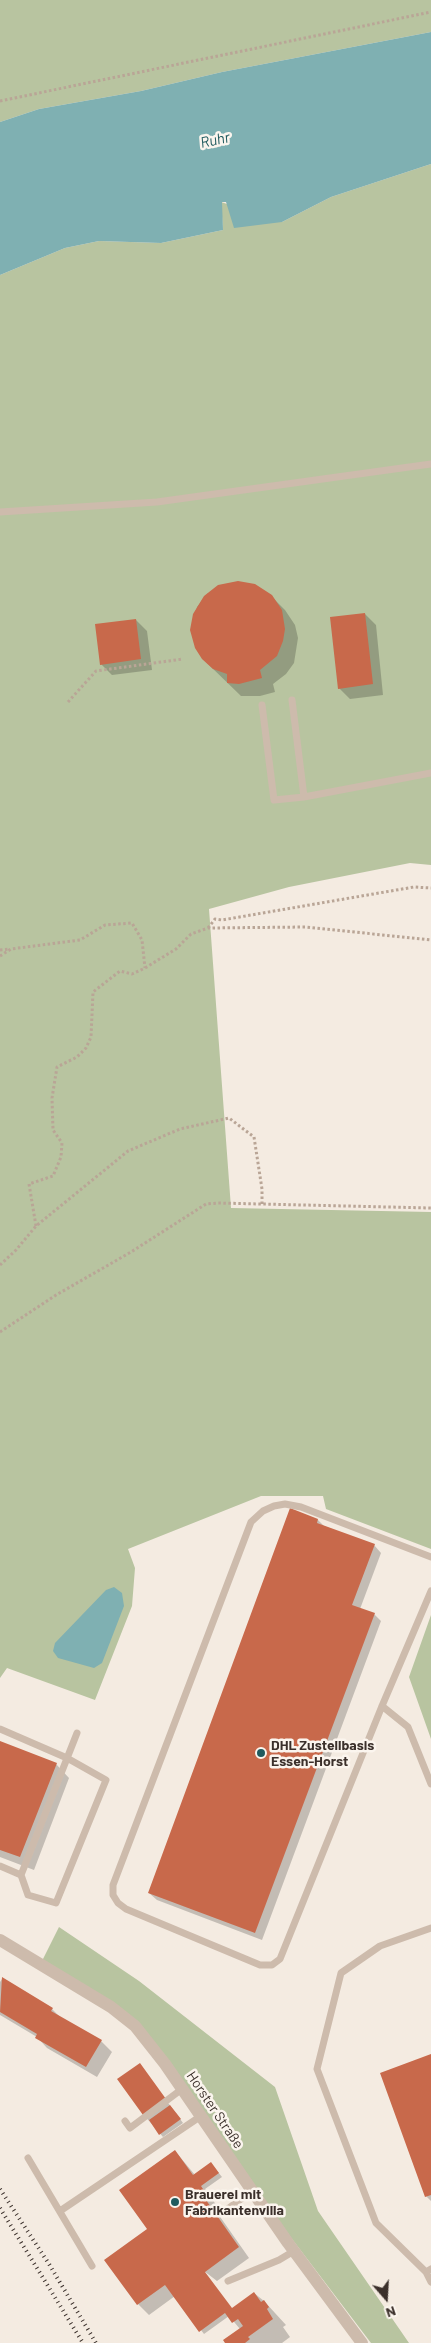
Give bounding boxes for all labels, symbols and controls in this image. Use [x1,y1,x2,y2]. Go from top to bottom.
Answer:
water label: Ruhr [199,128,231,152]
place label: DHL Zustellbasis Essen-Horst [271,1737,374,1770]
marker: DHL Zustellbasis Essen-Horst [255,1747,267,1759]
street label: Horster Straße [183,2068,247,2152]
place label: Brauerei mit Fabrikantenvilla [185,2186,284,2218]
marker: Brauerei mit Fabrikantenvilla [169,2196,181,2208]
north arrow [361,2273,411,2323]
text: N [384,2303,398,2322]

